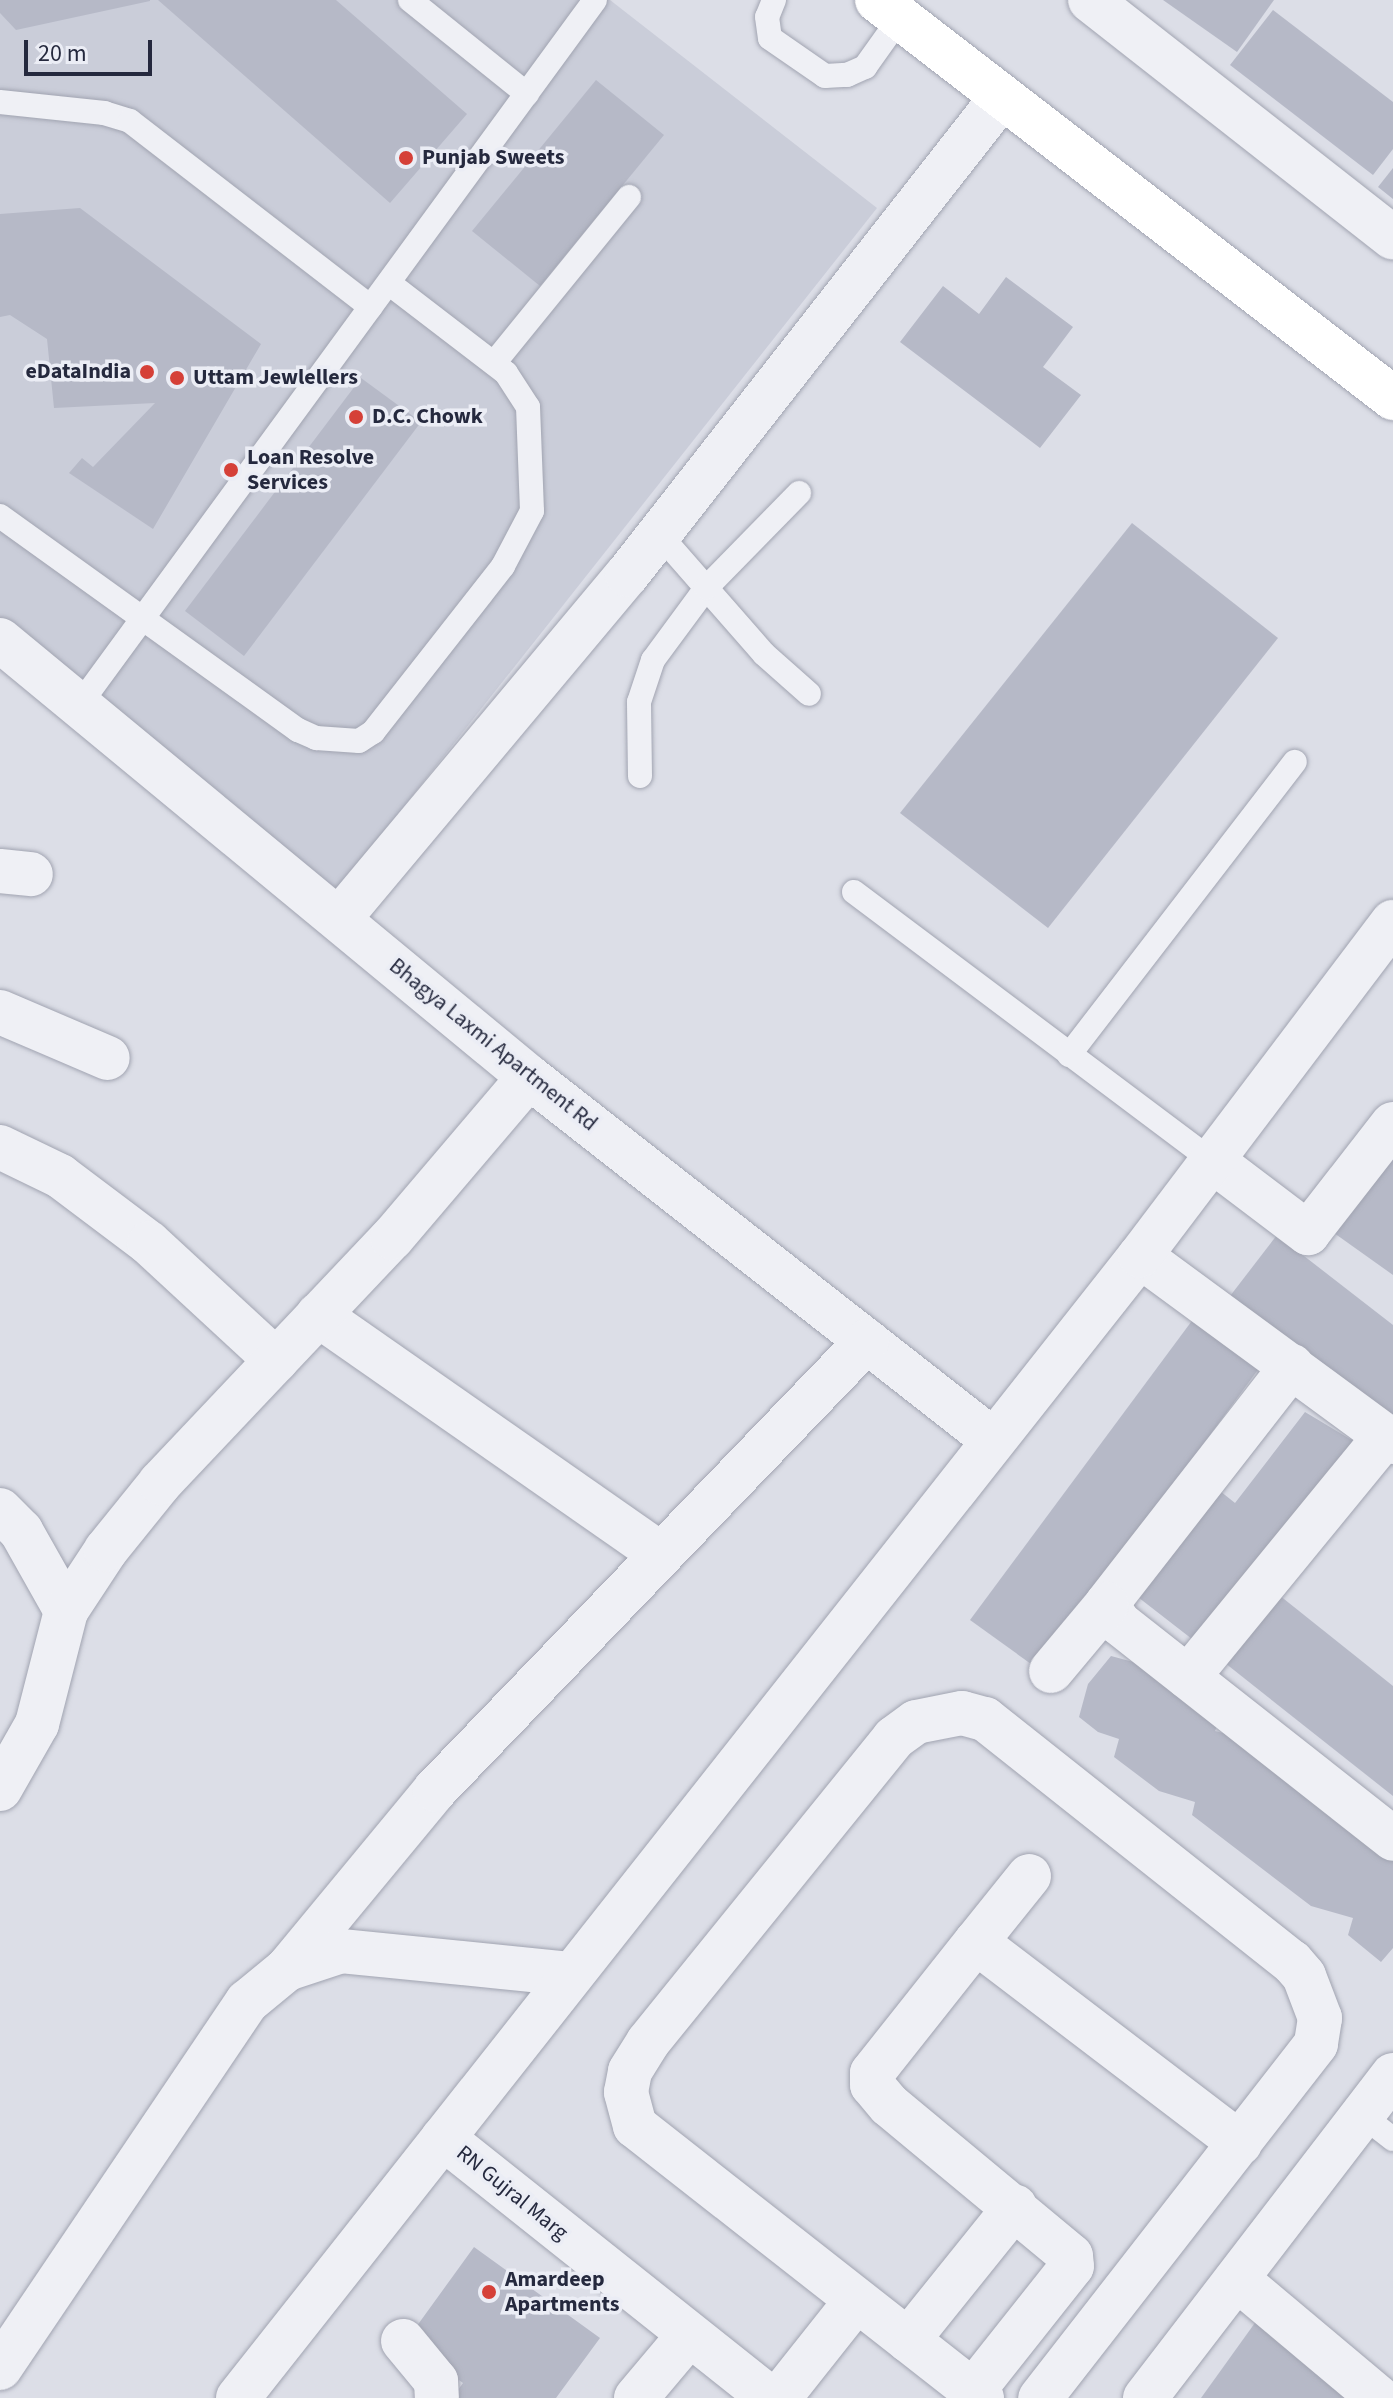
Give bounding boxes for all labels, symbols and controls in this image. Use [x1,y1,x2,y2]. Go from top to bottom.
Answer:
scale bar [28,24,156,74]
text: 20 m [38,36,87,71]
place label: Punjab Sweets [422,145,565,171]
marker: Punjab Sweets [397,149,415,167]
place label: eDataIndia [25,359,131,385]
marker: eDataIndia [138,363,156,381]
place label: Uttam Jewlellers [193,365,358,391]
marker: Uttam Jewlellers [168,369,186,387]
place label: D.C. Chowk [372,404,483,430]
marker: D.C. Chowk [347,408,365,426]
place label: Loan Resolve Services [247,444,374,496]
marker: Loan Resolve Services [222,461,240,479]
street label: Bhagya Laxmi Apartment Rd [384,953,602,1137]
street label: RN Gujral Marg [451,2140,573,2246]
place label: Amardeep Apartments [505,2266,620,2318]
marker: Amardeep Apartments [480,2283,498,2301]

